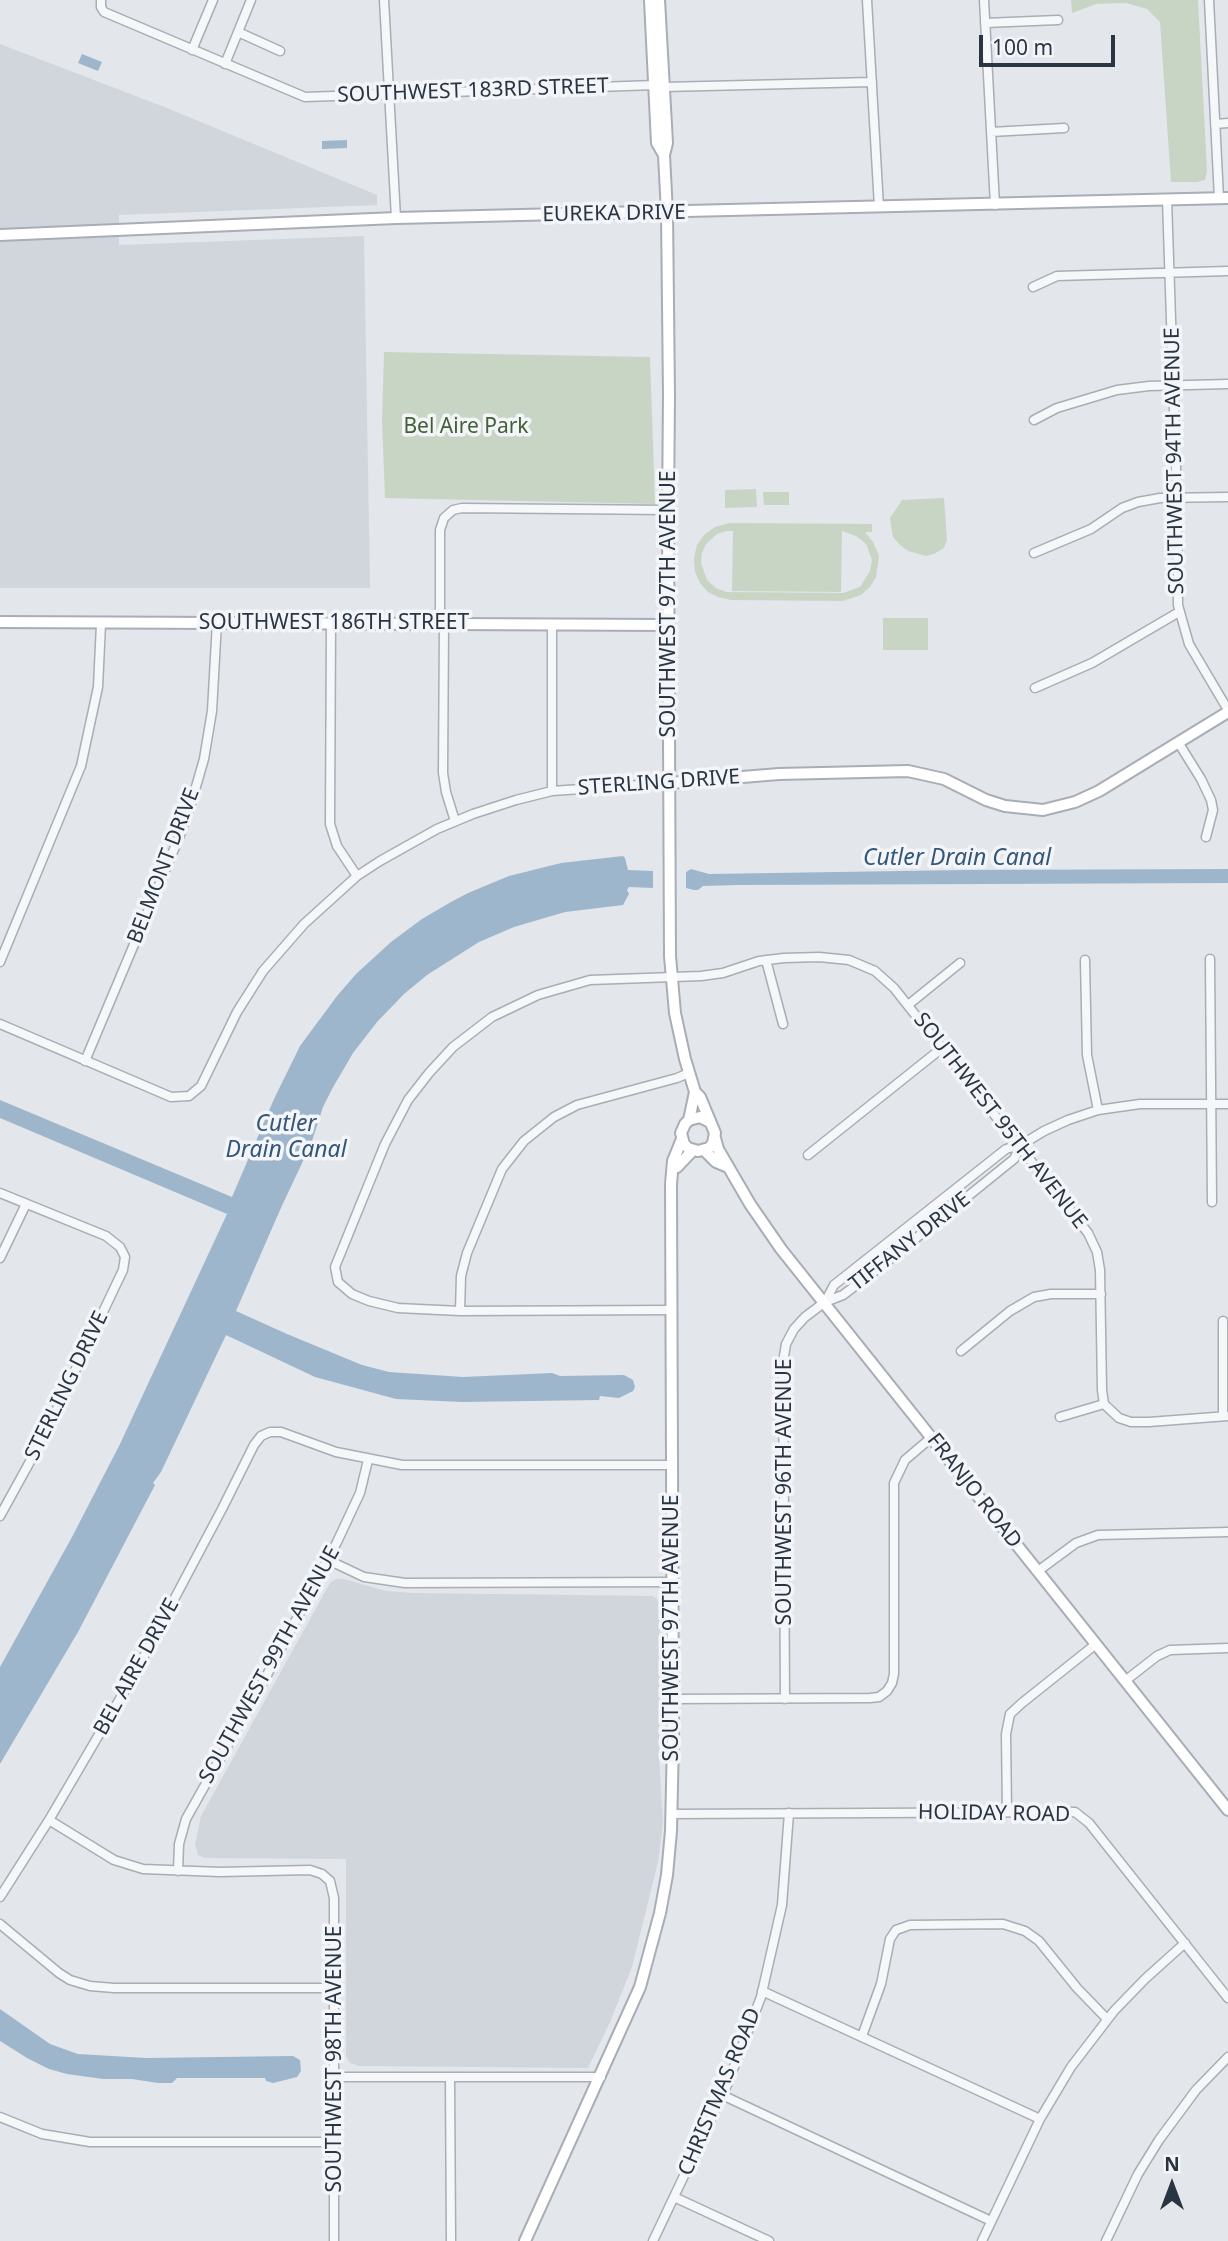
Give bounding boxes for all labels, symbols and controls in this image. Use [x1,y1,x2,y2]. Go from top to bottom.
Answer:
scale bar [983,21,1120,65]
text: 100 m [992,33,1053,61]
street label: SOUTHWEST 183RD STREET [337,74,609,108]
street label: EUREKA DRIVE [542,200,686,228]
street label: SOUTHWEST 94TH AVENUE [1160,327,1190,595]
park label: Bel Aire Park [403,414,529,440]
street label: SOUTHWEST 97TH AVENUE [656,471,682,737]
street label: SOUTHWEST 186TH STREET [199,610,469,636]
street label: STERLING DRIVE [577,765,741,801]
street label: BELMONT DRIVE [123,785,205,947]
water label: Cutler Drain Canal [863,844,1051,872]
street label: SOUTHWEST 95TH AVENUE [908,1008,1092,1234]
water label: Cutler Drain Canal [225,1110,347,1164]
street label: TIFFANY DRIVE [844,1187,976,1297]
street label: STERLING DRIVE [20,1307,114,1465]
street label: SOUTHWEST 96TH AVENUE [772,1359,798,1625]
street label: FRANJO ROAD [921,1429,1027,1553]
street label: SOUTHWEST 97TH AVENUE [659,1495,685,1761]
street label: SOUTHWEST 99TH AVENUE [194,1542,346,1788]
street label: BEL AIRE DRIVE [89,1594,185,1740]
street label: HOLIDAY ROAD [918,1800,1070,1828]
street label: SOUTHWEST 98TH AVENUE [322,1926,348,2192]
street label: CHRISTMAS ROAD [673,2004,767,2180]
north arrow [1137,2150,1207,2220]
text: N [1164,2151,1180,2177]

